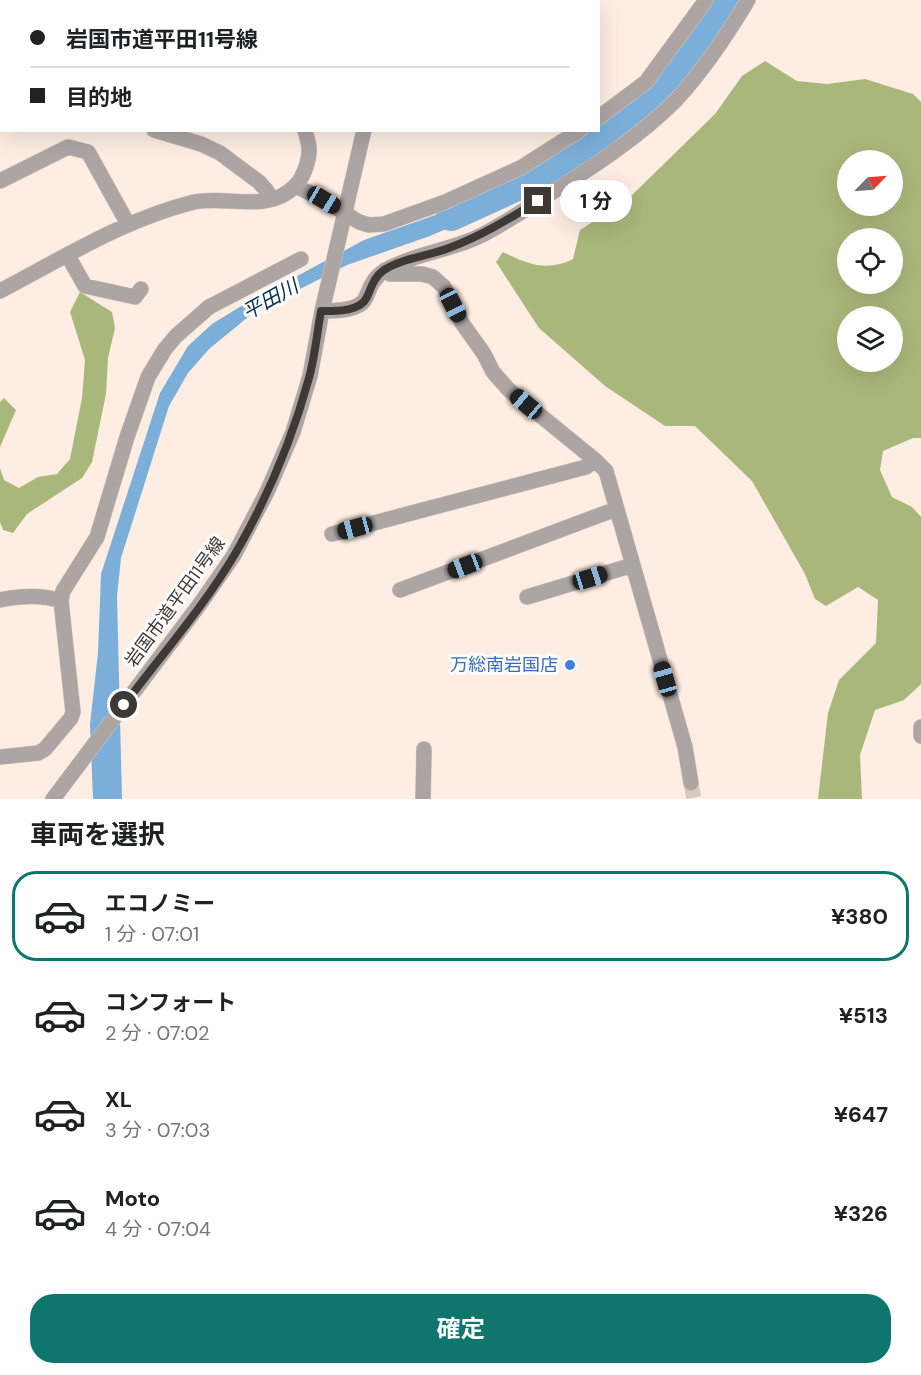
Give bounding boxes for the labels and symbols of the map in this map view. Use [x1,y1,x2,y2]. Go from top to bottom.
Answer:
north arrow [837,150,903,216]
callout: 1 分 [559,180,631,222]
car [304,183,344,217]
route end [524,187,551,214]
water label: 平田川 [237,272,304,325]
car [437,285,469,325]
car [506,386,546,422]
car [335,515,375,541]
street label: 岩国市道平田11号線 [120,532,230,672]
car [445,551,485,581]
car [570,564,610,592]
place label: 万総南岩国店 [450,653,558,677]
marker: 万総南岩国店 [563,658,577,672]
car [651,659,679,699]
route start [110,691,137,718]

